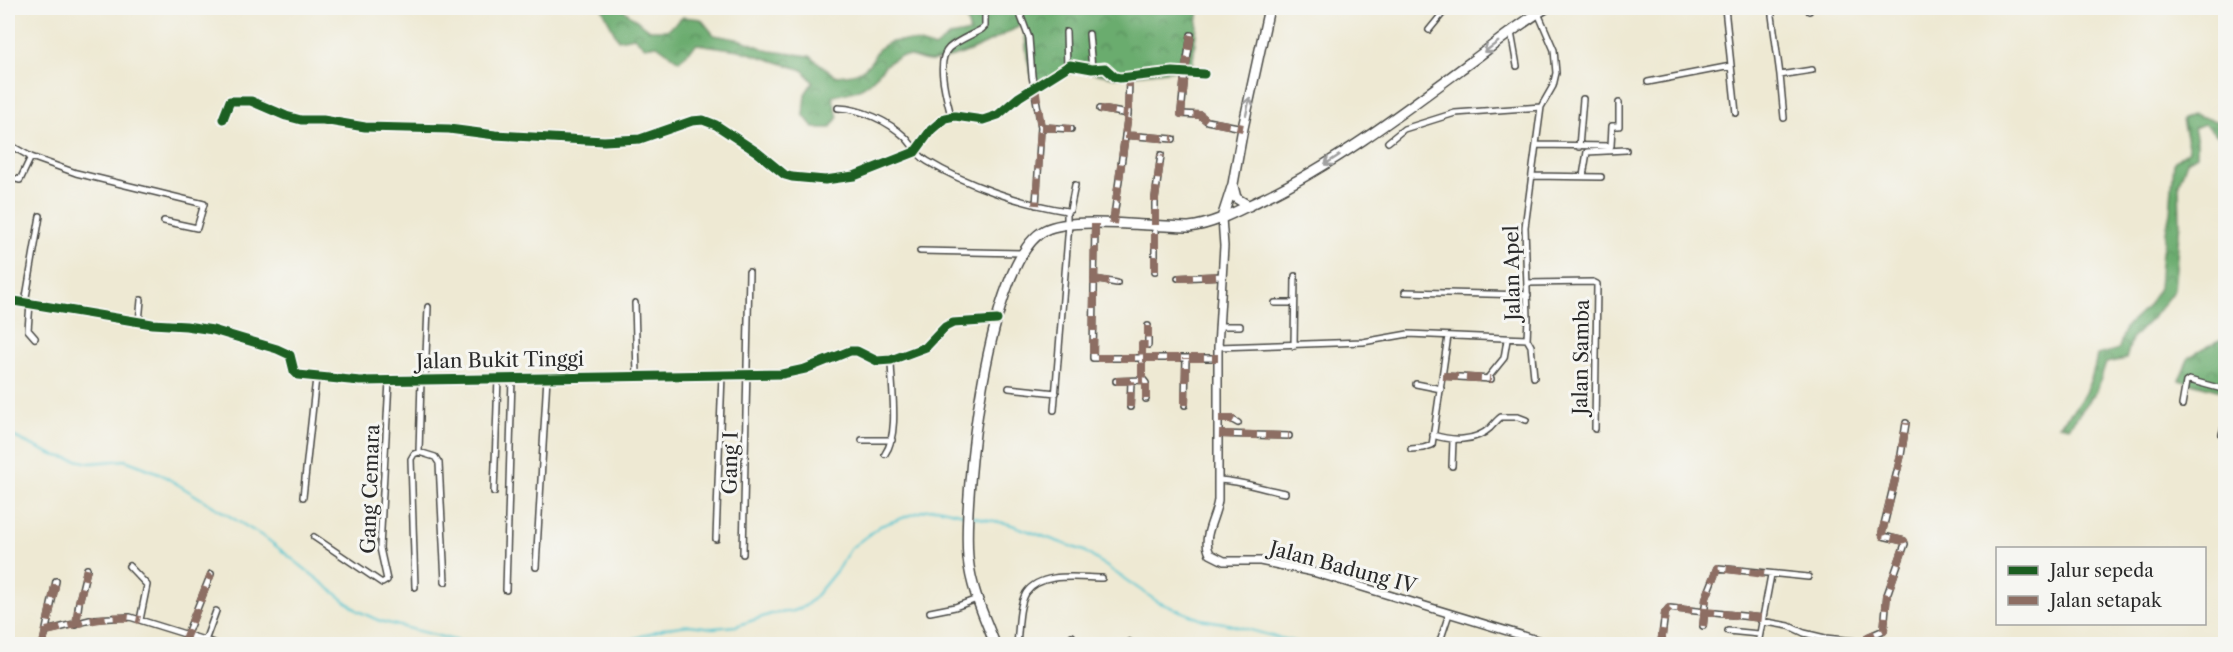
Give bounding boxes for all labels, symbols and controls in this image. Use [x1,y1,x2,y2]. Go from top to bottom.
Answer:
one-way arrow [1483,40,1499,53]
one-way arrow [1242,96,1254,115]
one-way arrow [1324,154,1341,167]
street label: Jalan Apel [1499,225,1525,324]
street label: Jalan Samba [1568,299,1594,418]
street label: Jalan Bukit Tinggi [413,347,584,374]
street label: Gang Cemara [356,423,384,554]
street label: Gang I [717,431,743,495]
street label: Jalan Badung IV [1264,535,1420,598]
legend [1996,547,2206,625]
text: Jalur sepeda [2047,560,2154,582]
text: Jalan setapak [2047,590,2163,612]

